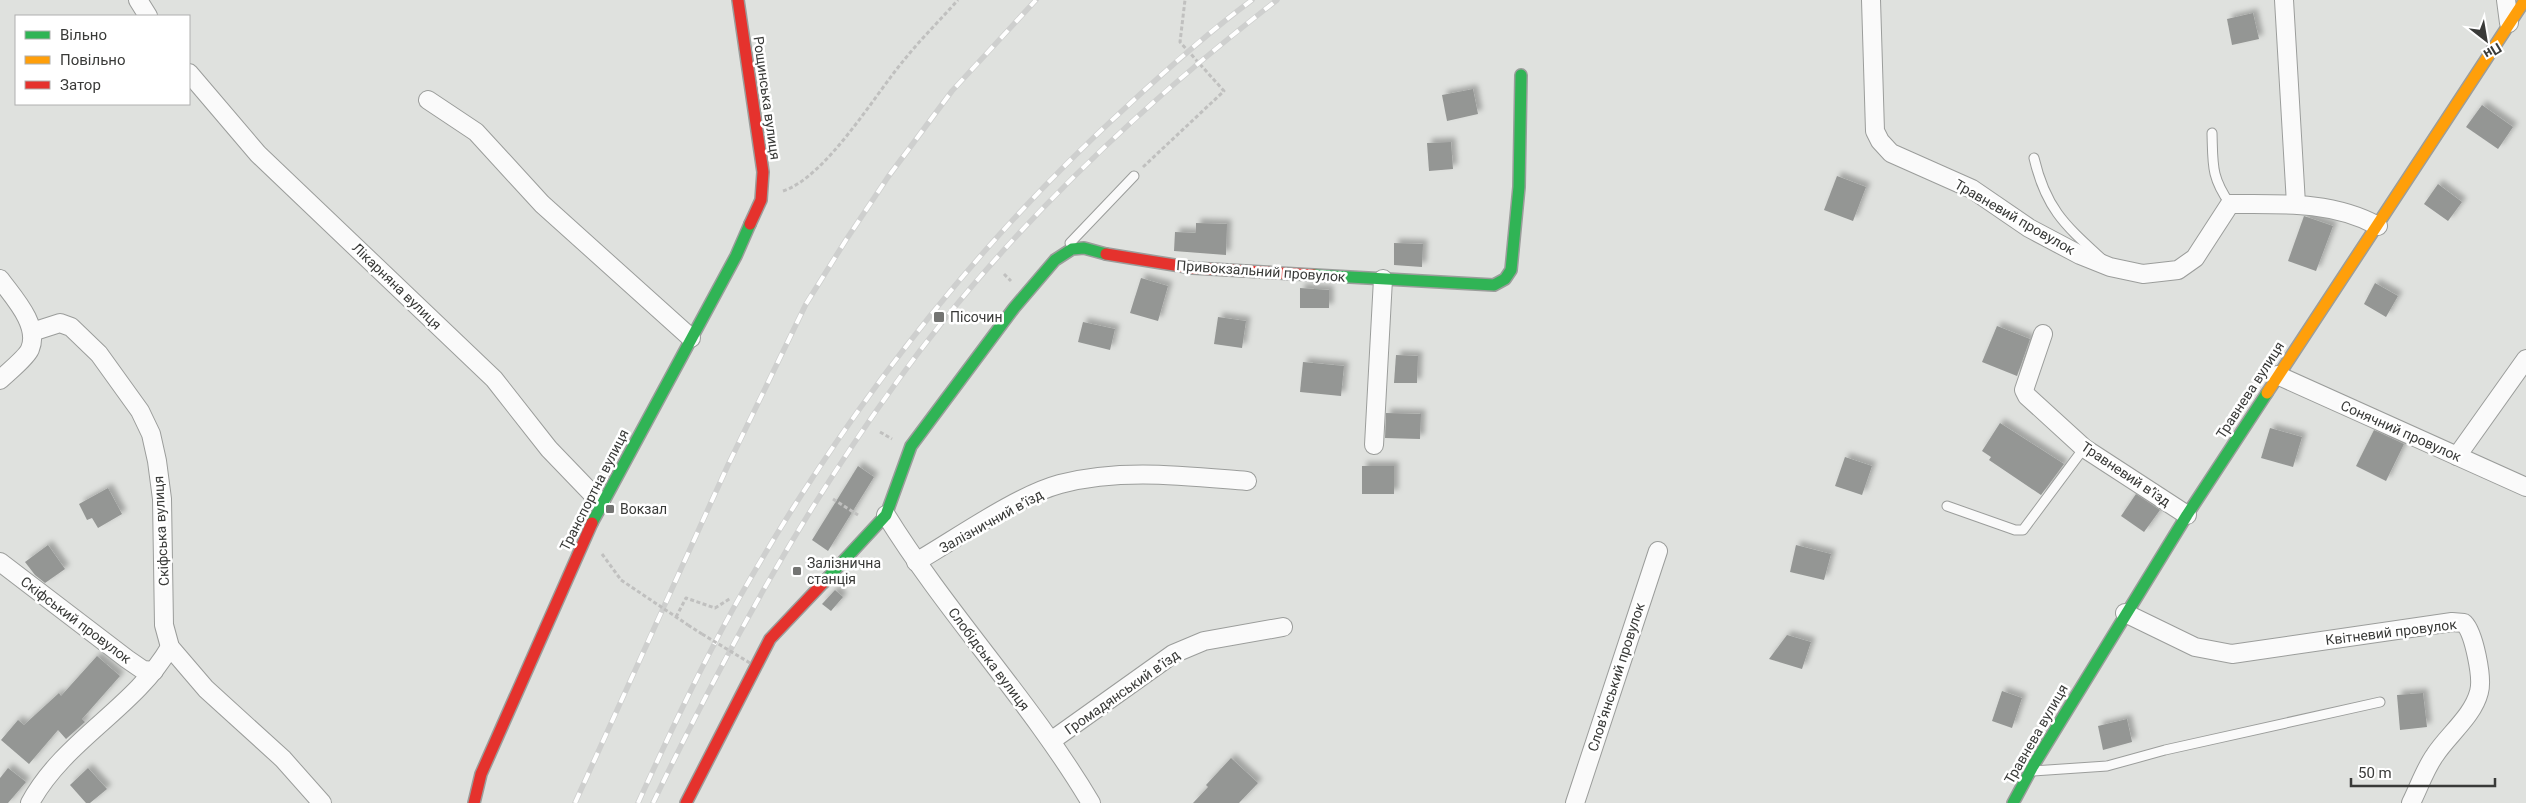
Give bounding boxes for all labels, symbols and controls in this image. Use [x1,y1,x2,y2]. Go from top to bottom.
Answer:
legend [15,15,190,105]
north arrow [2461,15,2511,65]
text: Вільно [60,26,107,44]
street label: Рощинська вулиця [750,35,784,161]
text: Пн [2481,40,2504,63]
text: Повільно [60,51,126,69]
text: Затор [60,76,101,94]
street label: Травневий провулок [1952,176,2078,258]
street label: Лікарняна вулиця [349,239,445,333]
street label: Привокзальний провулок [1176,257,1347,285]
place label: Пісочин [950,309,1002,325]
marker: Пісочин [932,310,946,324]
street label: Травнева вулиця [2213,339,2287,441]
street label: Сонячний провулок [2338,397,2464,465]
street label: Транспортна вулиця [556,427,632,553]
street label: Травневий в’їзд [2078,438,2174,510]
street label: Скіфська вулиця [150,475,172,587]
street label: Залізничний в’їзд [937,486,1046,556]
place label: Вокзал [620,501,667,517]
marker: Вокзал [604,503,616,515]
place label: Залізнична станція [807,555,881,587]
marker: Залізнична станція [791,565,803,577]
street label: Скіфський провулок [18,573,135,667]
street label: Слов’янський провулок [1584,600,1648,753]
street label: Слобідська вулиця [945,604,1033,714]
street label: Квітневий провулок [2324,616,2458,648]
street label: Громадянський в’їзд [1062,646,1183,738]
street label: Травнева вулиця [2001,681,2071,787]
scale bar [2351,756,2495,788]
text: 50 m [2358,764,2392,782]

